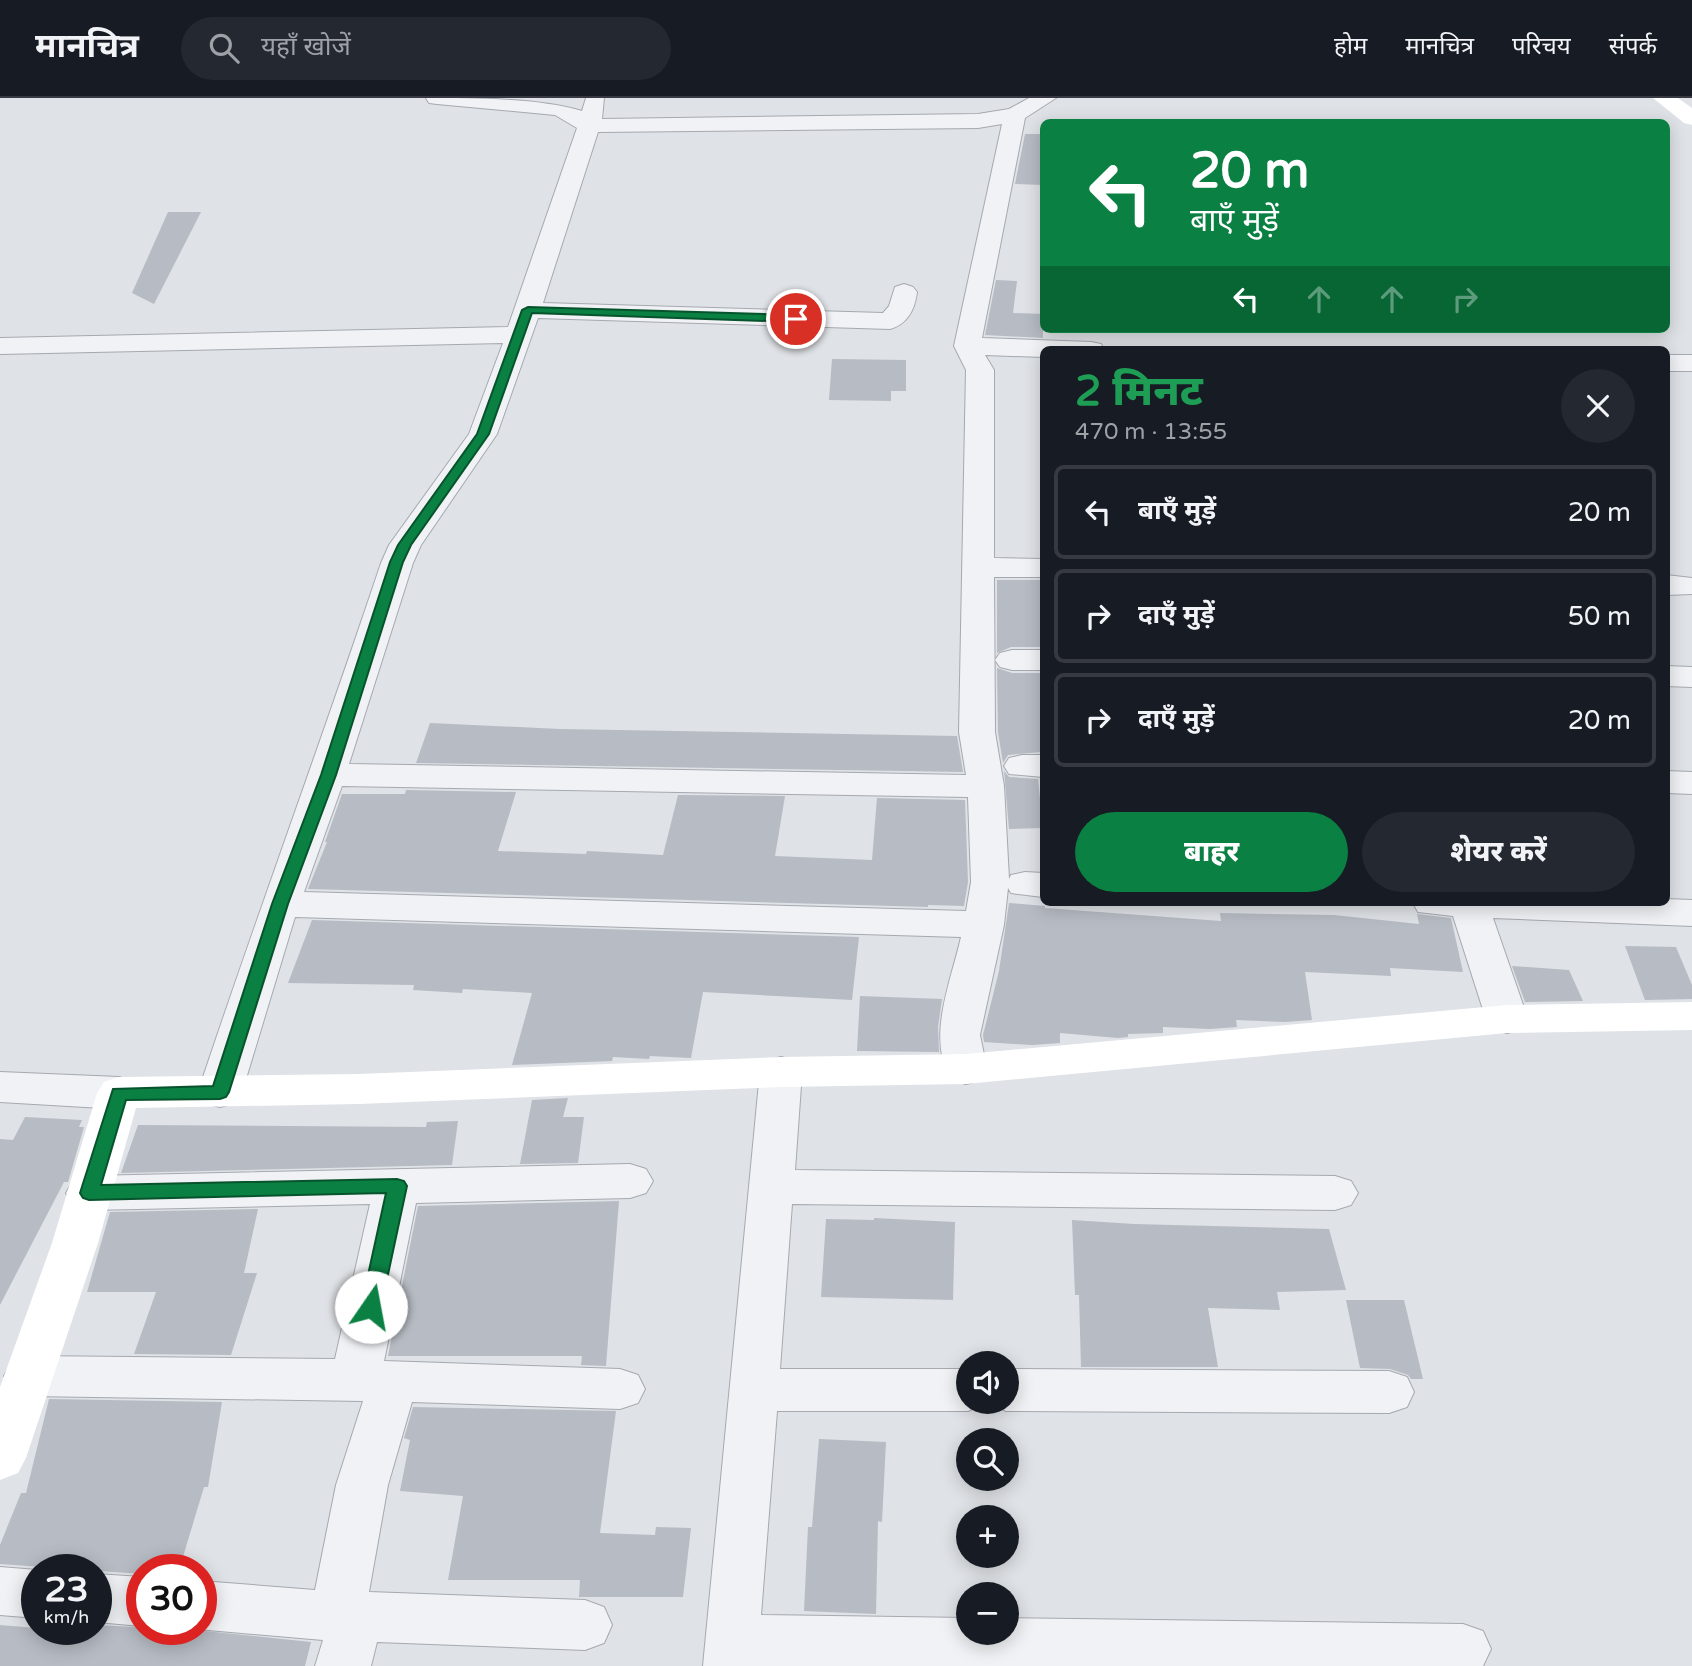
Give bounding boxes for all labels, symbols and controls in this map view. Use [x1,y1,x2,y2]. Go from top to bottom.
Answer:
search box [181,17,671,80]
text: मानचित्र [35,27,139,66]
icon: search [205,29,243,67]
text: यहाँ खोजें [261,31,351,62]
text: होम [1334,32,1367,61]
text: मानचित्र [1405,32,1474,61]
text: परिचय [1512,32,1571,61]
text: संपर्क [1609,32,1657,61]
text: 20 m [1190,142,1309,201]
icon: left [1075,147,1166,238]
text: बाएँ मुड़ें [1190,202,1279,240]
icon: left [1227,280,1265,318]
icon: ahead [1300,280,1338,318]
icon: ahead [1373,280,1411,318]
icon: right [1446,280,1484,318]
pin [766,289,826,349]
icon: arrive [777,300,815,338]
text: 2 मिनट [1075,366,1203,417]
button: close [1561,369,1635,443]
text: 470 m · 13:55 [1075,418,1227,446]
icon: left [1079,493,1117,531]
text: बाएँ मुड़ें [1138,495,1216,526]
text: 20 m [1568,497,1631,528]
icon: right [1079,597,1117,635]
text: दाएँ मुड़ें [1138,599,1215,630]
text: 50 m [1568,601,1631,632]
icon: right [1079,701,1117,739]
text: दाएँ मुड़ें [1138,703,1215,734]
text: 20 m [1568,705,1631,736]
button: बाहर [1075,812,1348,892]
button: शेयर करें [1362,812,1635,892]
position arrow [334,1270,408,1344]
map controls [956,1351,1019,1645]
button: sound [956,1351,1019,1414]
button: search [956,1428,1019,1491]
button: + [956,1505,1019,1568]
speed limit sign: 30 [126,1554,217,1645]
text: 23 [45,1569,88,1611]
button: − [956,1582,1019,1645]
text: km/h [44,1606,89,1628]

